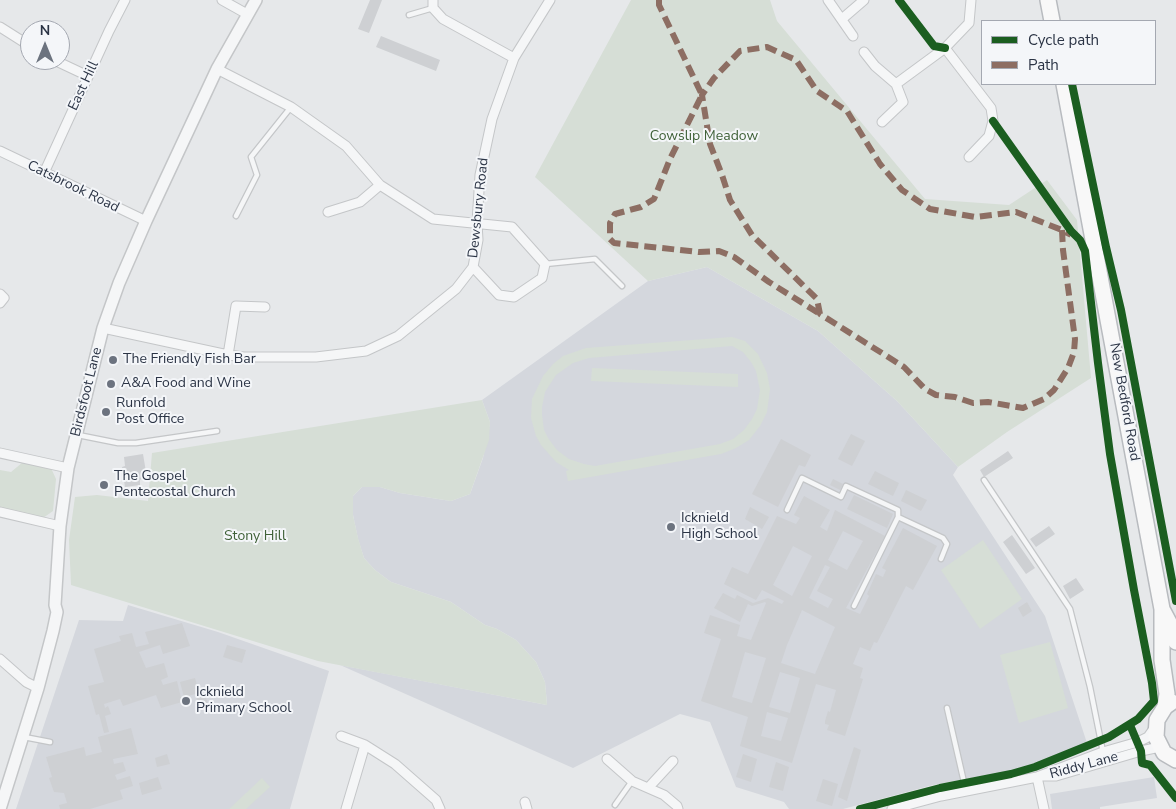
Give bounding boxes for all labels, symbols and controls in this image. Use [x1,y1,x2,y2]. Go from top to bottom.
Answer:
north arrow [20,20,70,70]
legend [981,20,1156,85]
text: N [40,21,50,40]
text: Cycle path [1028,30,1099,50]
text: Path [1028,55,1059,75]
street label: East Hill [65,59,103,113]
park label: Cowslip Meadow [650,129,758,145]
street label: Dewsbury Road [465,157,493,259]
street label: Catsbrook Road [24,158,122,216]
street label: New Bedford Road [1105,342,1143,462]
street label: Birdsfoot Lane [68,346,106,438]
place label: The Friendly Fish Bar [123,352,256,368]
marker: The Friendly Fish Bar [107,354,119,366]
place label: A&A Food and Wine [121,376,251,392]
marker: A&A Food and Wine [105,378,117,390]
place label: Runfold Post Office [116,396,184,428]
marker: Runfold Post Office [100,406,112,418]
place label: The Gospel Pentecostal Church [114,469,236,502]
marker: The Gospel Pentecostal Church [98,479,110,491]
place label: Icknield High School [681,511,757,544]
marker: Icknield High School [665,521,677,533]
park label: Stony Hill [224,529,286,545]
place label: Icknield Primary School [196,685,291,718]
marker: Icknield Primary School [180,695,192,707]
street label: Riddy Lane [1048,749,1120,783]

